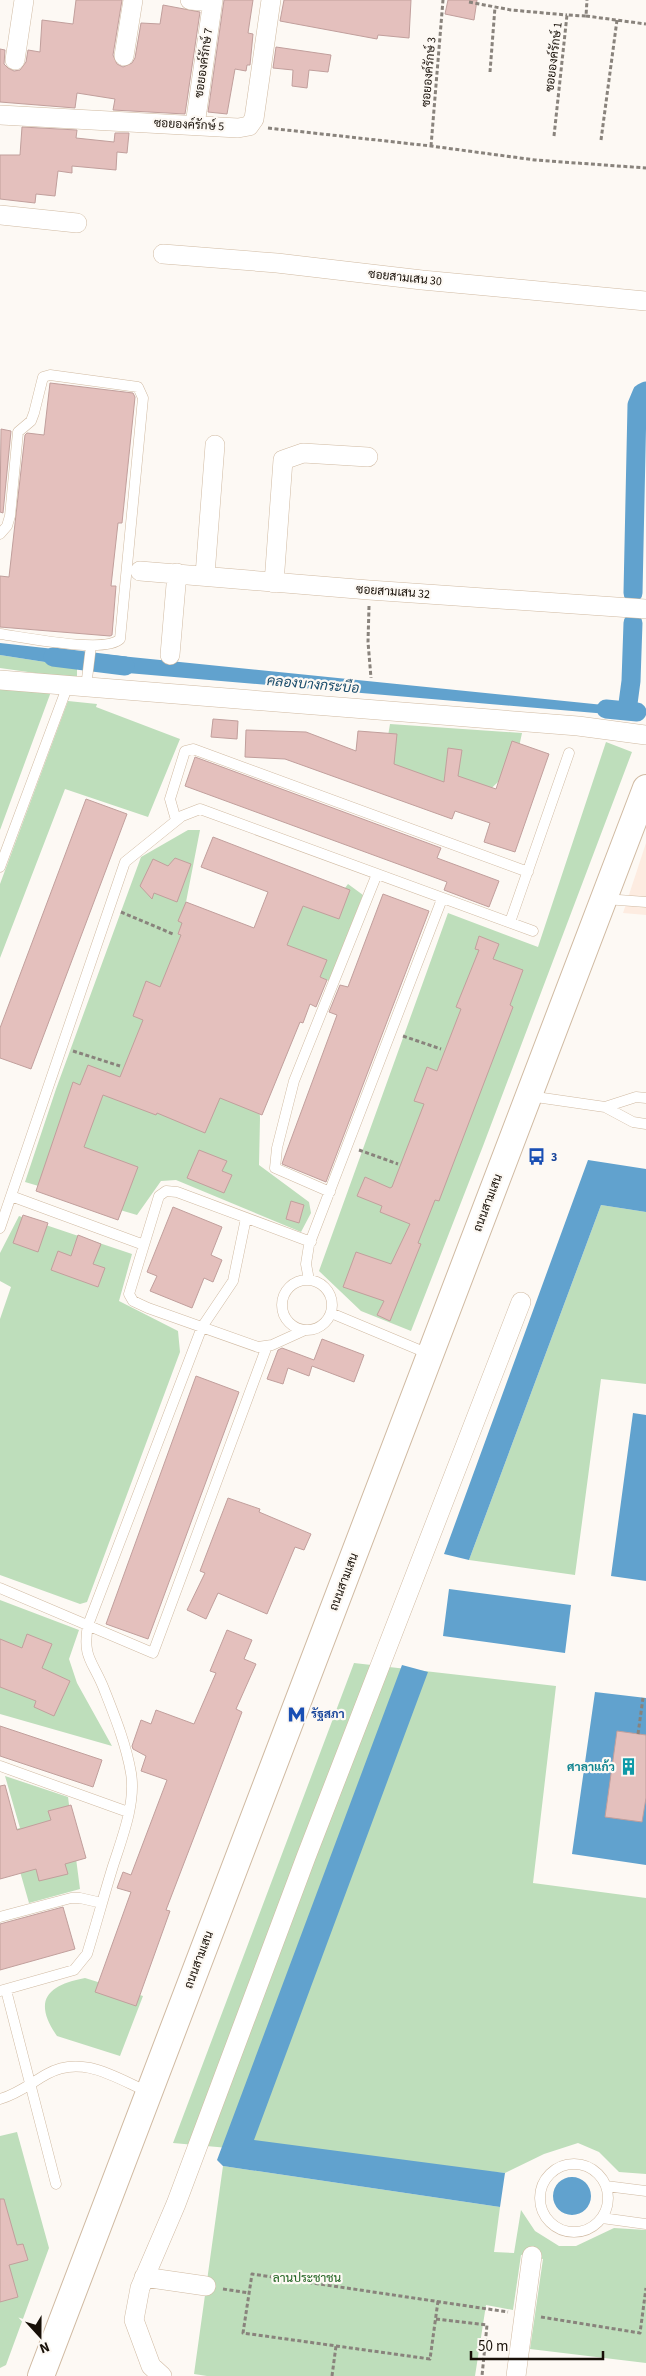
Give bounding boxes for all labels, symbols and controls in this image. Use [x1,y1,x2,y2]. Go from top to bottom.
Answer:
street label: ซอยองค์รักษ์ 1 [541,21,567,93]
street label: ซอยองค์รักษ์ 7 [191,27,217,99]
street label: ซอยองค์รักษ์ 3 [417,36,441,108]
street label: ซอยองค์รักษ์ 5 [153,115,225,135]
street label: ซอยสามเสน 30 [367,266,443,290]
street label: ซอยสามเสน 32 [355,581,431,603]
water label: คลองบางกระบือ [266,671,360,699]
bus stop icon: 3 [527,1147,547,1167]
place label: 3 [551,1149,557,1166]
street label: ถนนสามเสน [469,1171,507,1234]
street label: ถนนสามเสน [325,1550,363,1613]
metro station icon: รัฐสภา [287,1704,307,1724]
place label: รัฐสภา [311,1706,345,1723]
building icon: ศาลาแก้ว [619,1757,639,1777]
place label: ศาลาแก้ว [567,1759,615,1776]
street label: ถนนสามเสน [180,1928,218,1991]
park label: ลานประชาชน [273,2270,342,2287]
north arrow [15,2311,65,2361]
scale bar [471,2328,604,2360]
text: N [36,2336,52,2358]
text: 50 m [478,2336,508,2357]

